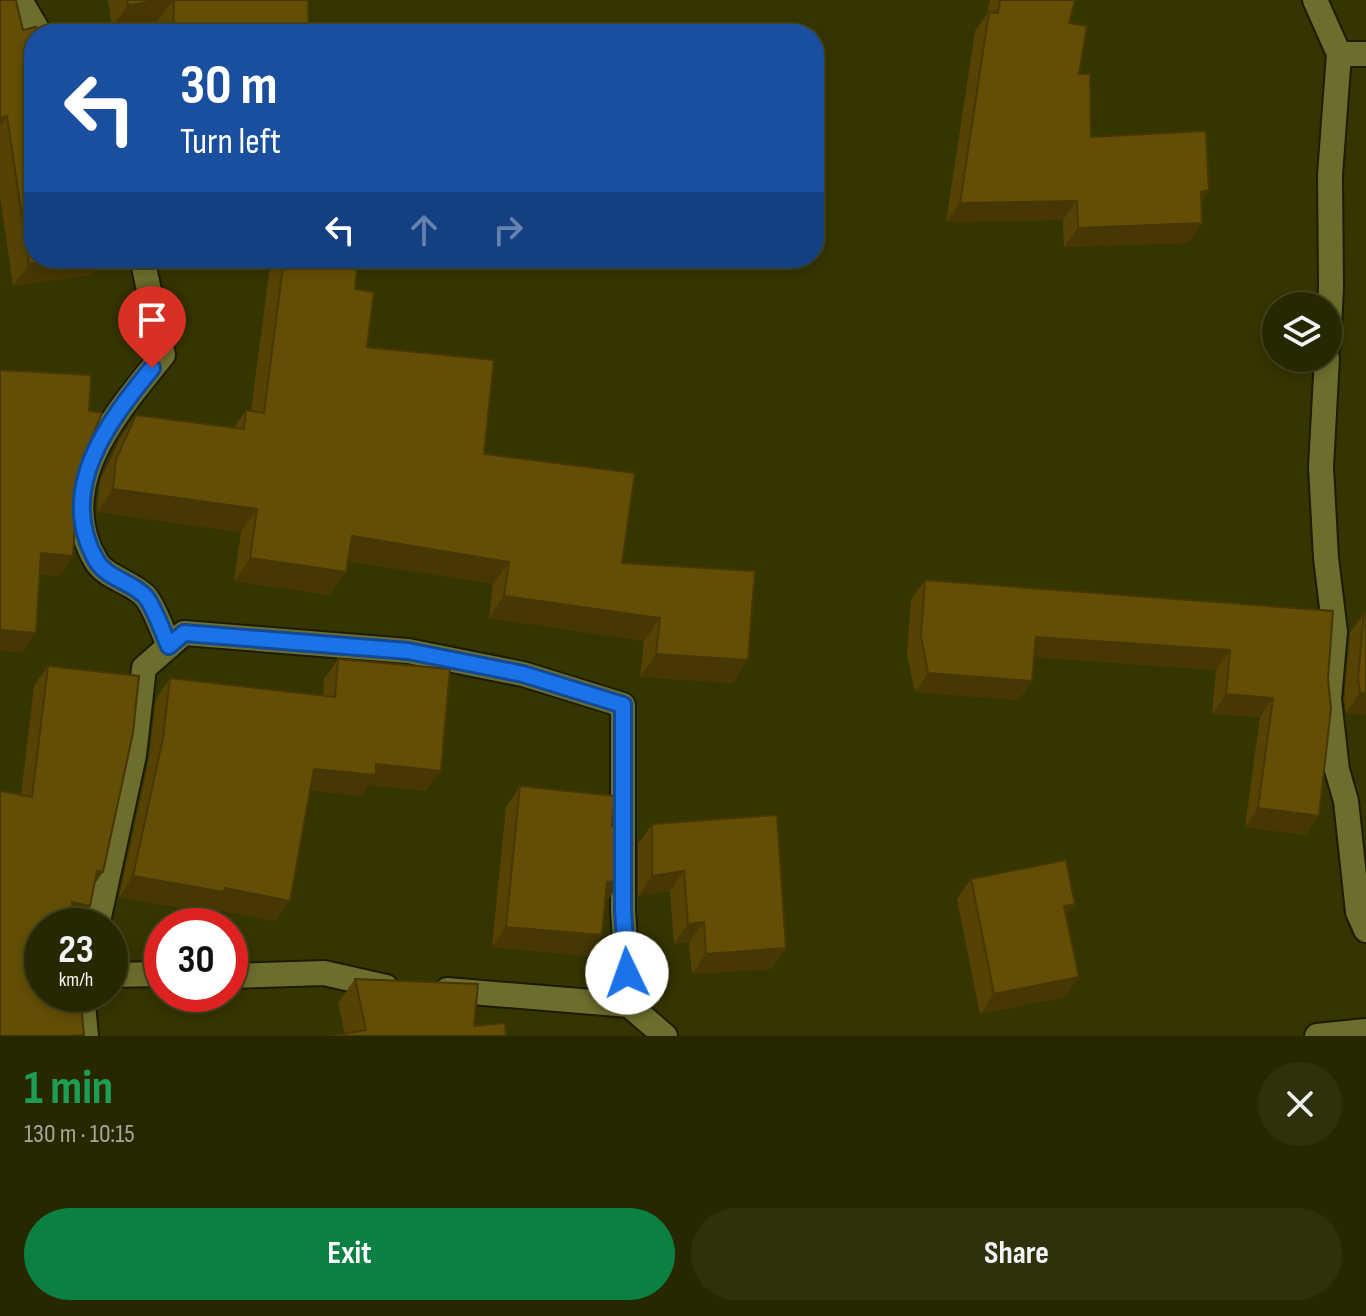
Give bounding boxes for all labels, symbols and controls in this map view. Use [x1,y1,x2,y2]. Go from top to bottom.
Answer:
text: 30 m [180,53,278,120]
icon: left [48,56,152,160]
text: Turn left [180,121,281,164]
icon: left [318,208,362,252]
icon: ahead [402,208,446,252]
icon: right [486,208,530,252]
pin [118,286,186,368]
map controls [1262,292,1342,372]
button: layers [1262,292,1342,372]
icon: arrive [130,298,174,342]
speed limit sign: 30 [144,908,248,1012]
text: 23 [58,926,94,974]
position arrow [585,931,669,1015]
text: km/h [59,968,93,992]
text: 1 min [24,1060,113,1117]
button: close [1258,1062,1342,1146]
text: 130 m · 10:15 [24,1119,135,1150]
button: Exit [24,1208,675,1300]
button: Share [691,1208,1342,1300]

